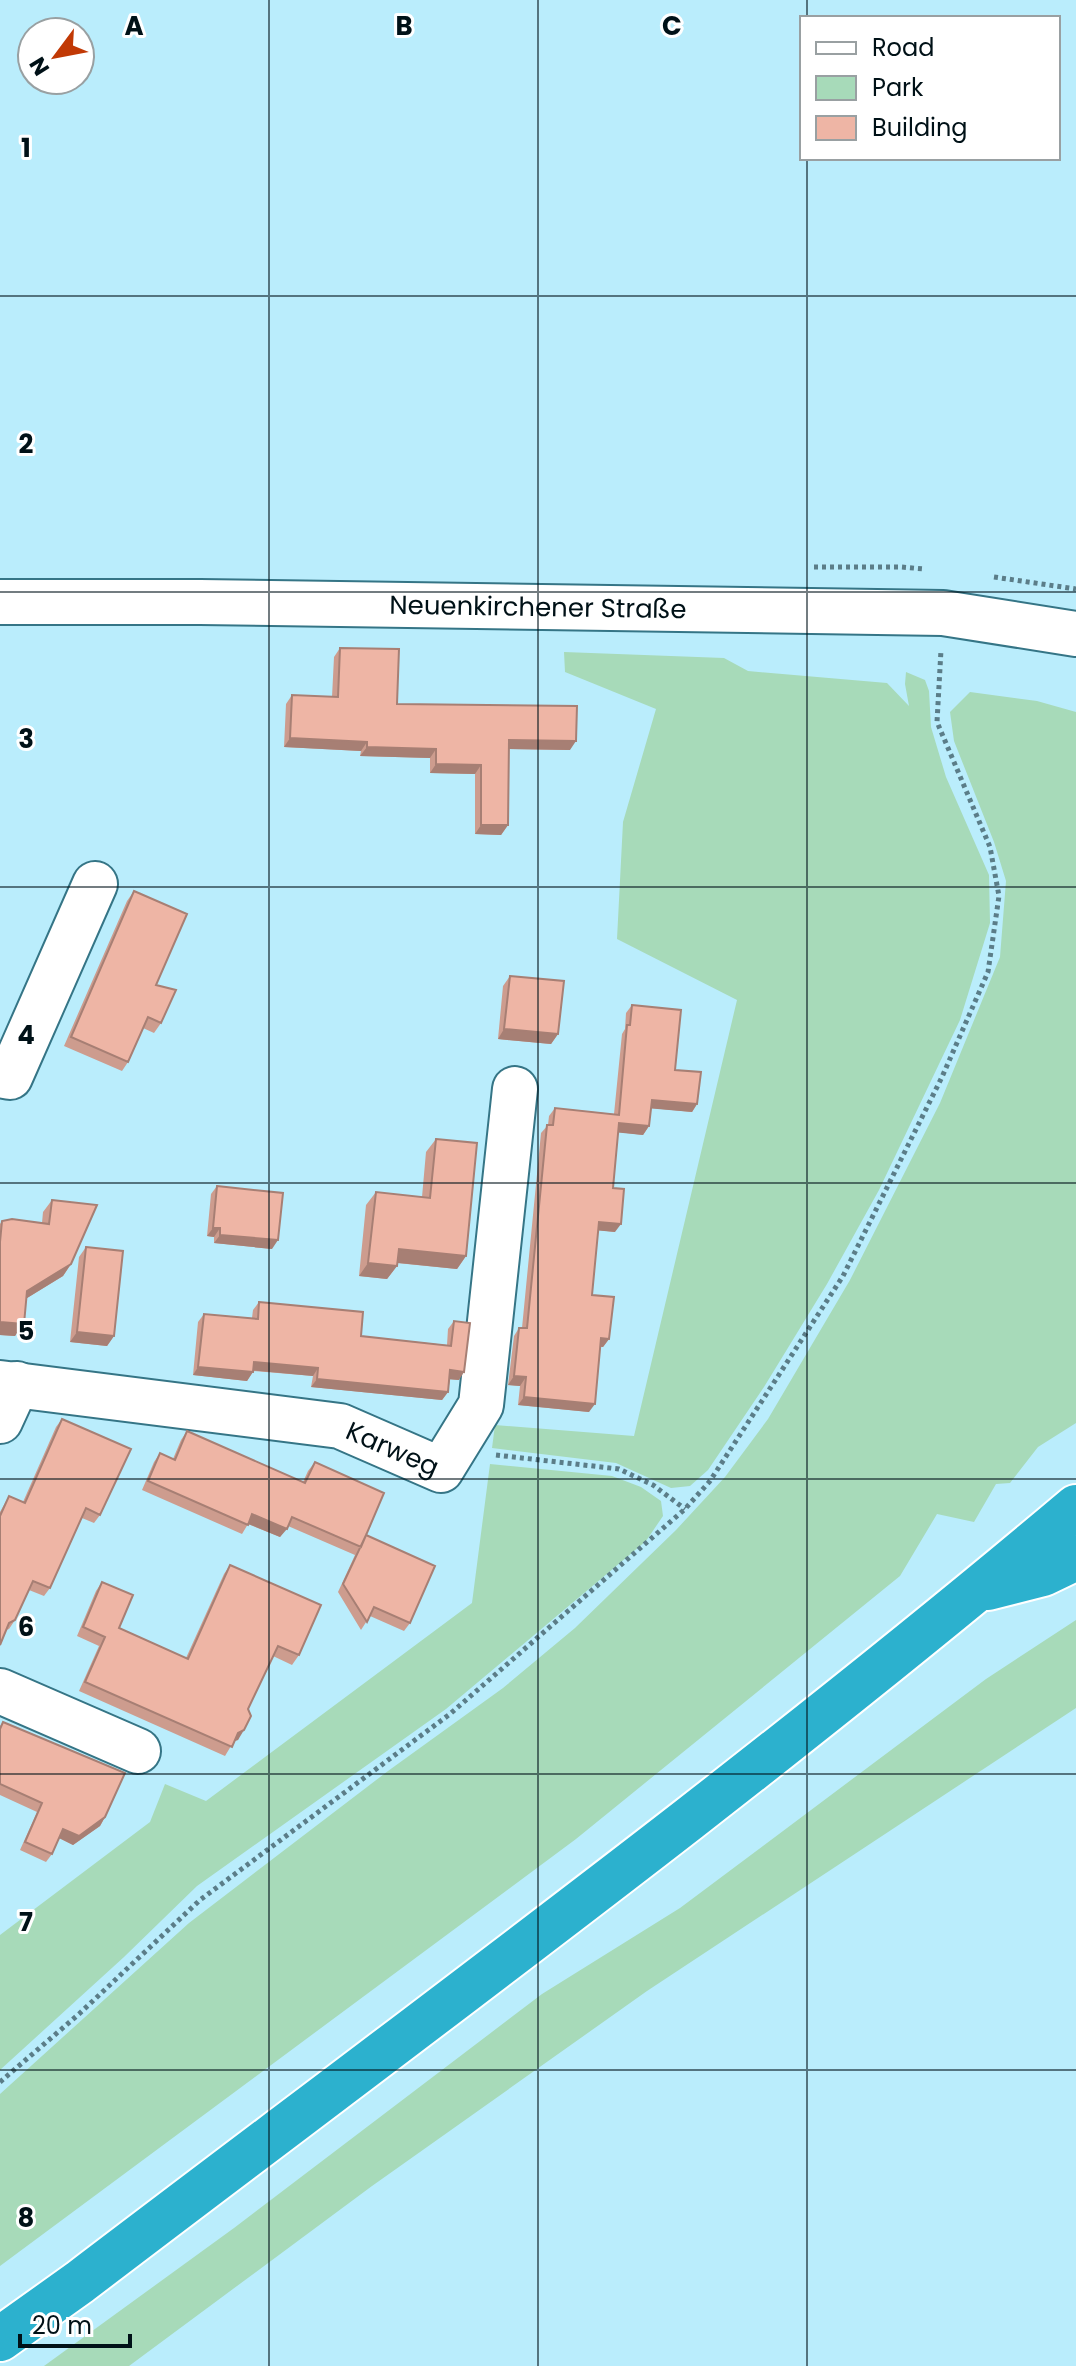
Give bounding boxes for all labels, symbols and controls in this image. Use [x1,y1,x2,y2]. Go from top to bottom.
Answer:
text: A [124,8,144,44]
text: B [395,8,413,44]
text: C [662,8,682,44]
north arrow [16,16,96,96]
legend [800,16,1060,160]
text: Road [872,31,934,64]
text: N [22,51,57,82]
text: Park [872,71,924,104]
text: Building [872,111,968,144]
text: 1 [21,130,31,166]
text: 2 [19,426,34,462]
street label: Neuenkirchener Straße [389,587,687,627]
text: 3 [18,721,34,757]
text: 4 [17,1017,35,1053]
text: 5 [18,1313,34,1349]
street label: Karweg [340,1413,445,1485]
text: 6 [18,1609,34,1645]
text: 7 [19,1904,33,1940]
text: 8 [18,2200,34,2236]
scale bar [20,2298,130,2348]
text: 20 m [32,2309,92,2342]

